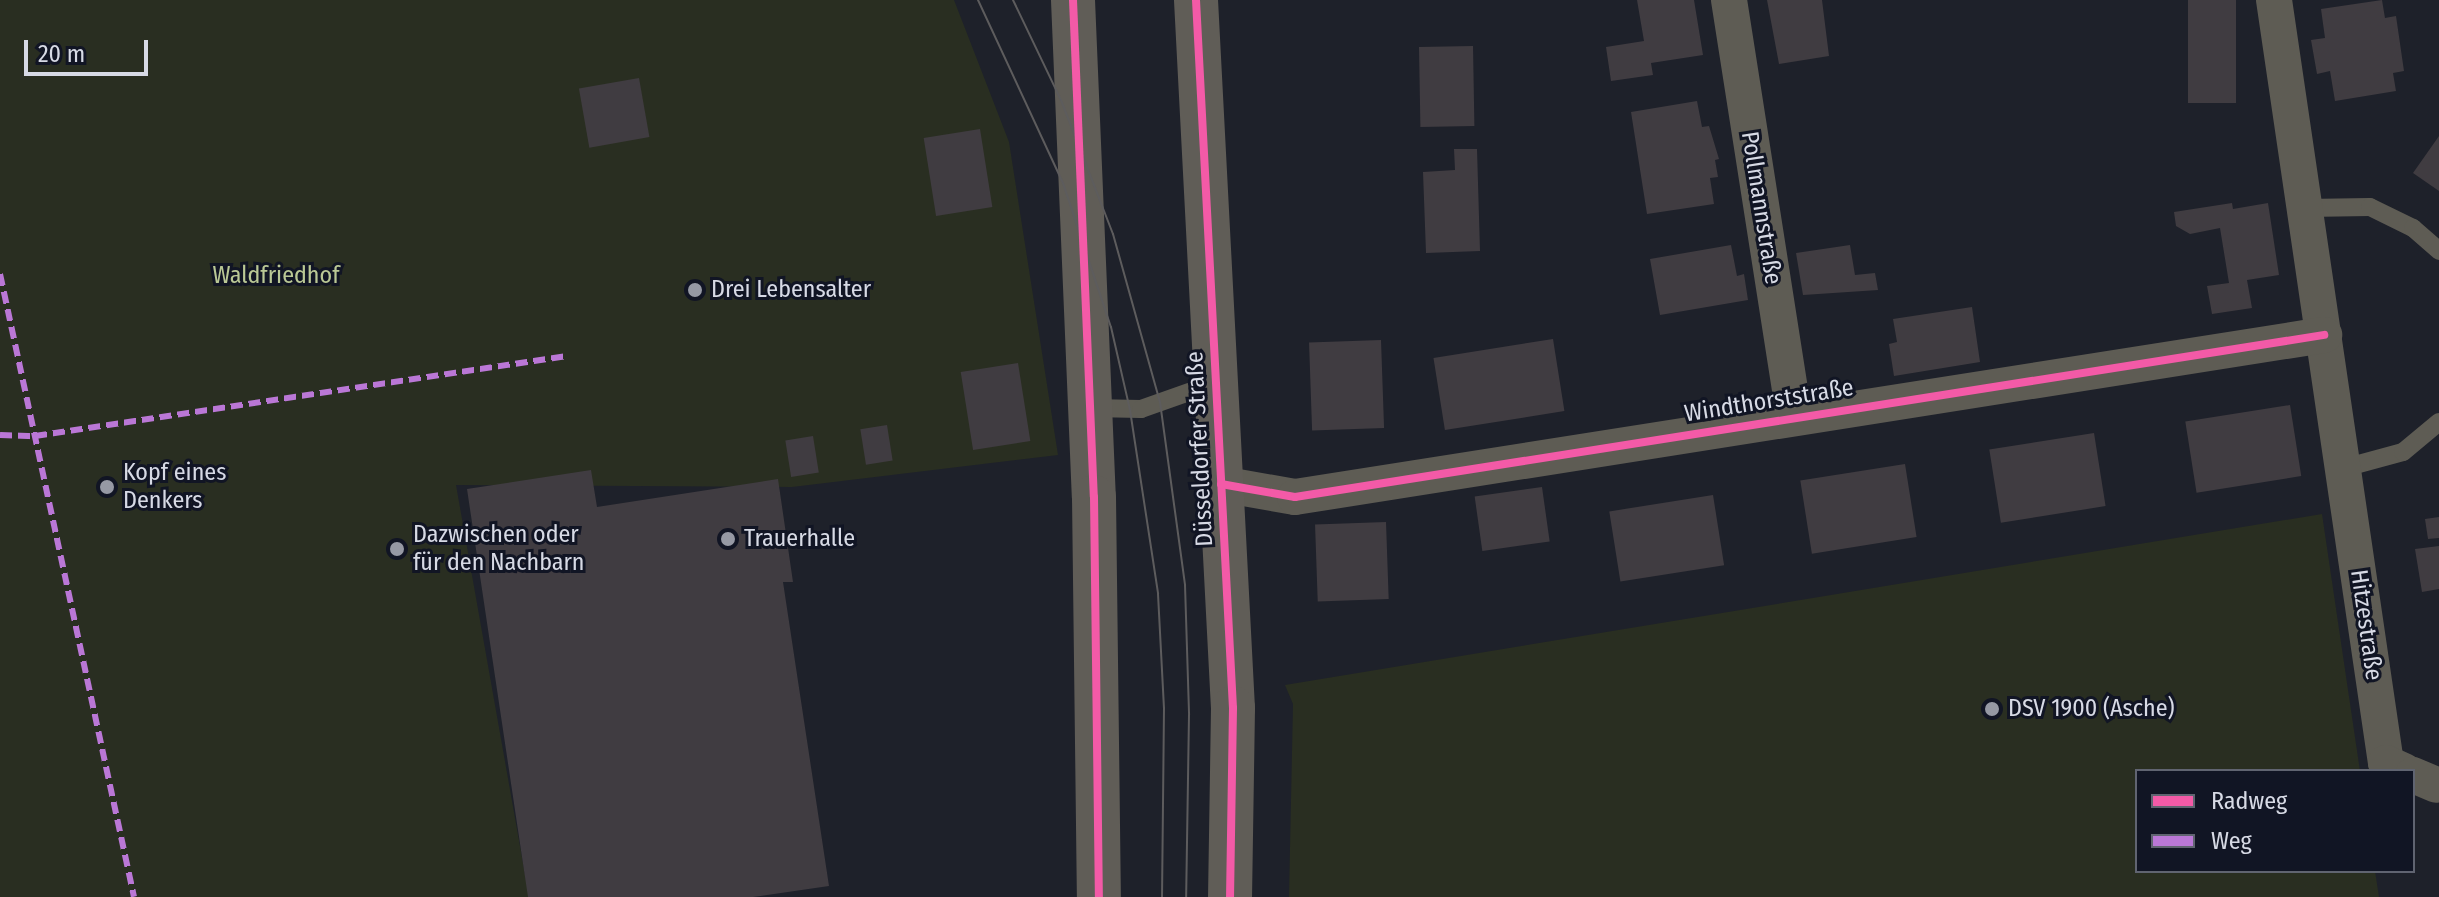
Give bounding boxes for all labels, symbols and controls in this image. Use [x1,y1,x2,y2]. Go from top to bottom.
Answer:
scale bar [28,24,152,74]
text: 20 m [38,40,85,68]
street label: Pollmannstraße [1735,129,1787,287]
park label: Waldfriedhof [213,262,339,290]
place label: Drei Lebensalter [711,276,871,304]
marker: Drei Lebensalter [686,281,704,299]
street label: Düsseldorfer Straße [1181,351,1219,547]
street label: Windthorststraße [1682,373,1856,429]
place label: Kopf eines Denkers [123,459,226,515]
marker: Kopf eines Denkers [98,478,116,496]
place label: Dazwischen oder für den Nachbarn [413,521,585,577]
place label: Trauerhalle [744,525,855,553]
marker: Trauerhalle [719,530,737,548]
marker: Dazwischen oder für den Nachbarn [388,540,406,558]
street label: Hitzestraße [2344,568,2388,682]
place label: DSV 1900 (Asche) [2008,695,2175,723]
marker: DSV 1900 (Asche) [1983,700,2001,718]
legend [2135,769,2415,873]
text: Radweg [2211,787,2287,815]
text: Weg [2211,827,2252,855]

